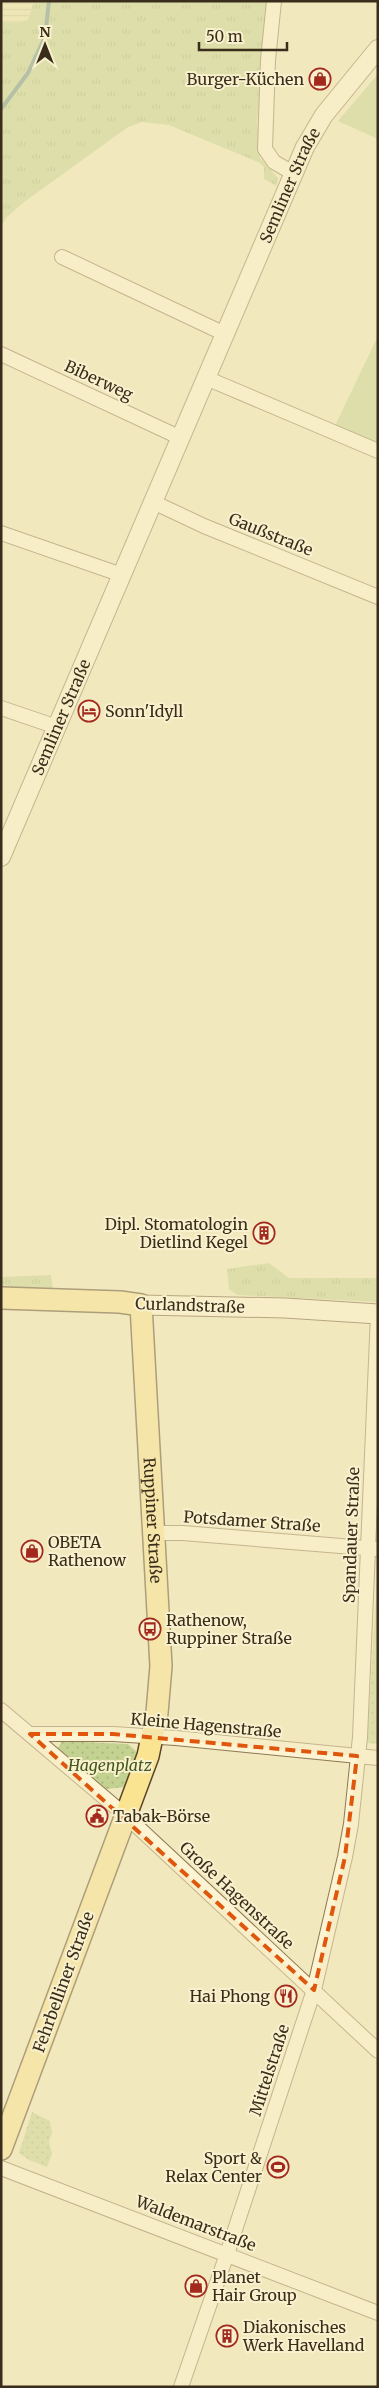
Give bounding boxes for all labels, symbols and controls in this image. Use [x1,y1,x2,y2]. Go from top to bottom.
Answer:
north arrow [20,20,70,70]
scale bar [199,20,286,52]
text: N [39,23,51,41]
text: 50 m [206,27,243,46]
shop icon: Burger-Küchen [308,67,332,91]
place label: Burger-Küchen [187,69,304,89]
street label: Semliner Straße [255,124,324,246]
street label: Biberweg [62,355,137,405]
street label: Gaußstraße [226,508,316,560]
street label: Semliner Straße [27,656,95,778]
hotel icon: Sonn'Idyll [77,699,101,723]
place label: Sonn'Idyll [105,701,183,721]
place label: Dipl. Stomatologin Dietlind Kegel [105,1214,248,1252]
building icon: Dipl. Stomatologin Dietlind Kegel [252,1221,276,1245]
street label: Curlandstraße [135,1293,245,1317]
street label: Ruppiner Straße [139,1457,166,1584]
street label: Spandauer Straße [339,1467,363,1603]
street label: Potsdamer Straße [183,1506,321,1536]
place label: OBETA Rathenow [48,1532,127,1570]
shop icon: OBETA Rathenow [20,1539,44,1563]
place label: Rathenow, Ruppiner Straße [166,1610,292,1648]
bus stop icon: Rathenow, Ruppiner Straße [138,1617,162,1641]
street label: Kleine Hagenstraße [130,1708,282,1742]
park label: Hagenplatz [67,1755,153,1775]
public building icon: Tabak-Börse [85,1804,109,1828]
place label: Tabak-Börse [113,1806,210,1826]
street label: Große Hagenstraße [176,1837,298,1953]
street label: Fehrbelliner Straße [28,1909,98,2055]
restaurant icon: Hai Phong [274,1984,298,2008]
place label: Hai Phong [190,1986,270,2006]
street label: Mittelstraße [245,2022,293,2118]
place label: Sport & Relax Center [165,2148,262,2186]
sports icon: Sport & Relax Center [266,2155,290,2179]
street label: Waldemarstraße [132,2190,259,2255]
place label: Planet Hair Group [212,2267,297,2305]
shop icon: Planet Hair Group [184,2274,208,2298]
place label: Diakonisches Werk Havelland [242,2317,365,2355]
building icon: Diakonisches Werk Havelland [215,2324,239,2348]

